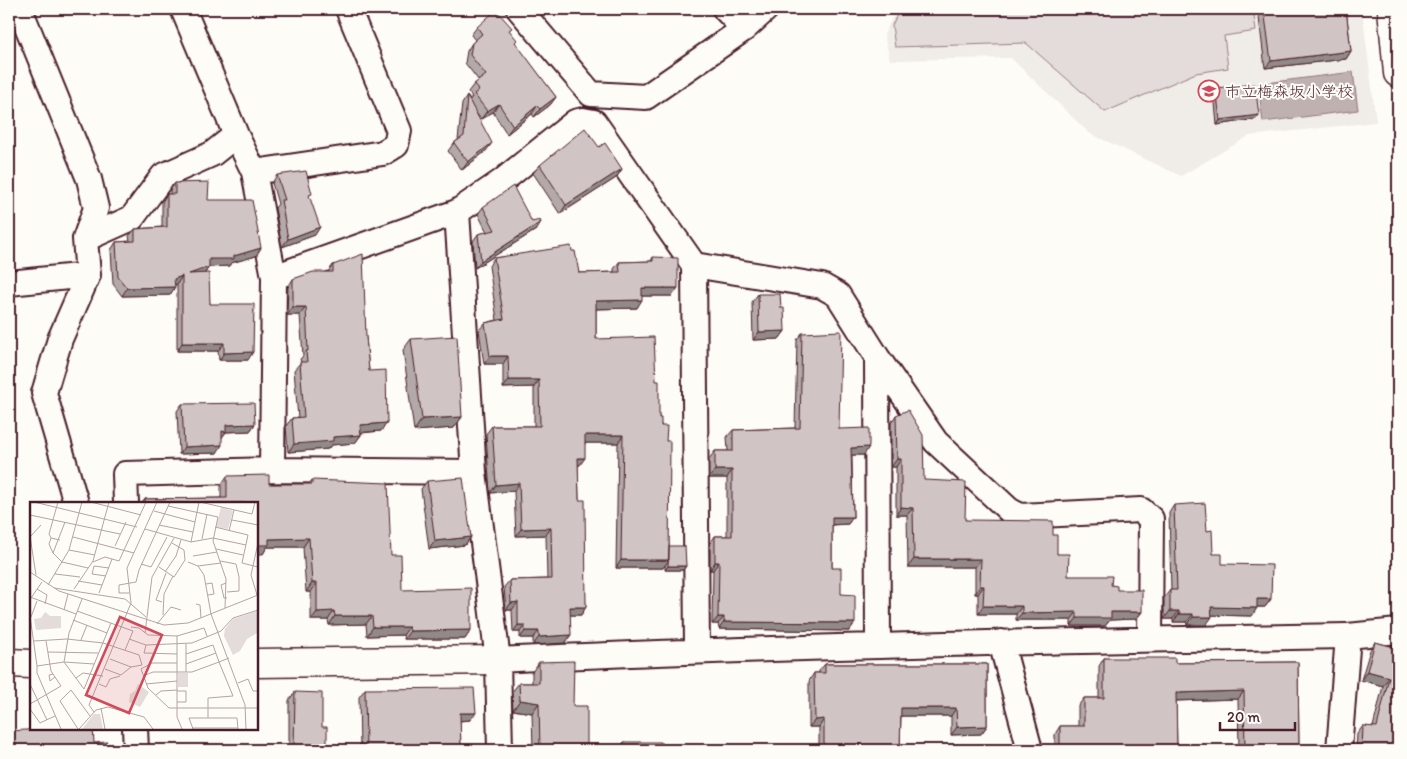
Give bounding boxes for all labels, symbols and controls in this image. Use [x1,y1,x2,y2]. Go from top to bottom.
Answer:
school or university icon: 市立梅森坂小学校 [1197,79,1221,103]
place label: 市立梅森坂小学校 [1225,82,1353,101]
inset map [30,502,258,729]
scale bar [1220,699,1294,731]
text: 20 m [1227,708,1261,726]

